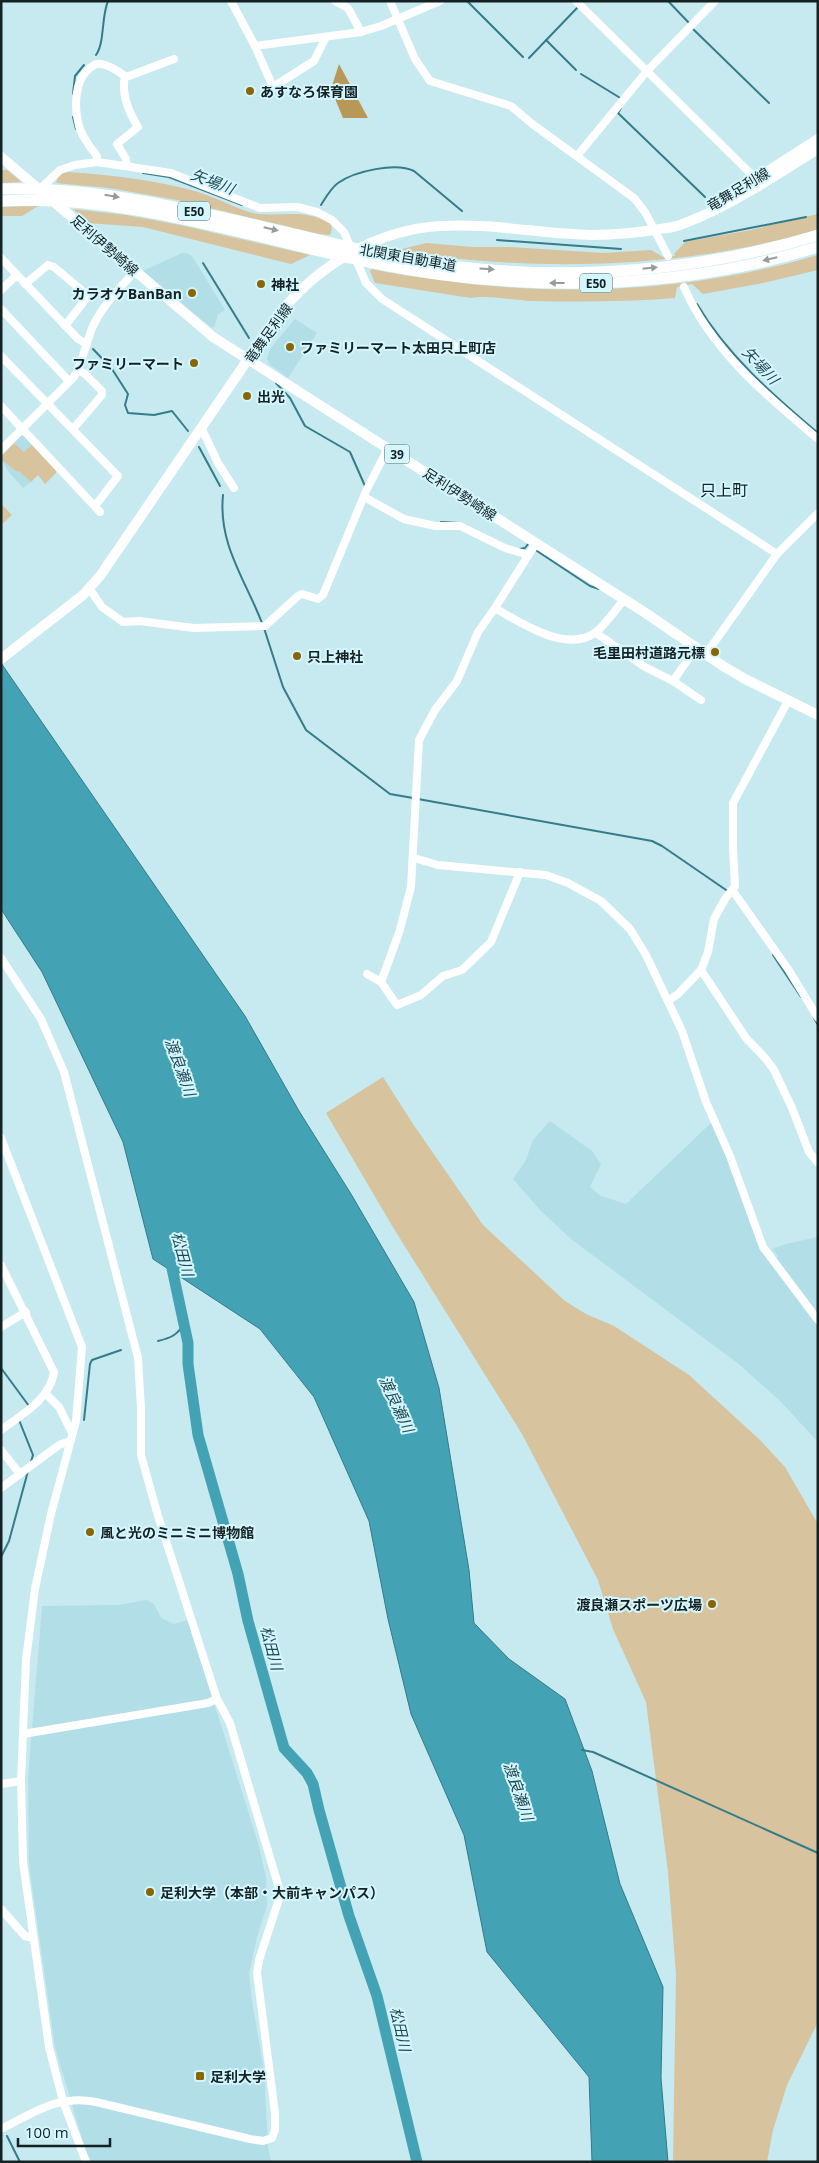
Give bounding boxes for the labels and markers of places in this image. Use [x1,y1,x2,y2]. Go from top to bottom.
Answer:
place label: あすなろ保育園 [260,82,358,101]
marker: あすなろ保育園 [244,85,256,97]
place label: 神社 [271,275,299,294]
marker: 神社 [255,278,267,290]
place label: カラオケBanBan [72,284,182,303]
marker: カラオケBanBan [186,287,198,299]
place label: ファミリーマート太田只上町店 [300,338,496,357]
marker: ファミリーマート太田只上町店 [284,341,296,353]
place label: ファミリーマート [72,354,184,373]
marker: ファミリーマート [188,357,200,369]
place label: 出光 [257,387,285,406]
marker: 出光 [241,390,253,402]
place label: 毛里田村道路元標 [593,643,705,662]
marker: 毛里田村道路元標 [709,646,721,658]
place label: 只上神社 [307,647,363,666]
marker: 只上神社 [291,650,303,662]
place label: 風と光のミニミニ博物館 [100,1523,254,1542]
marker: 風と光のミニミニ博物館 [84,1526,96,1538]
place label: 渡良瀬スポーツ広場 [576,1595,702,1614]
marker: 渡良瀬スポーツ広場 [706,1598,718,1610]
place label: 足利大学（本部・大前キャンパス） [160,1883,384,1902]
marker: 足利大学（本部・大前キャンパス） [144,1886,156,1898]
place label: 足利大学 [210,2067,266,2086]
marker: 足利大学 [194,2070,206,2082]

